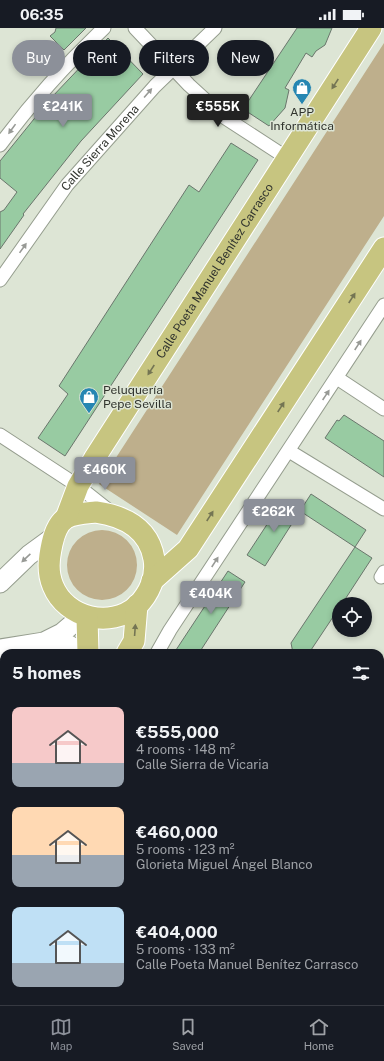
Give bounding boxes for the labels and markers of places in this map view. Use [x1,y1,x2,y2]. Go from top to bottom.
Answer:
shop icon: APP Informática [291,77,313,105]
pin: €241K [35,94,91,128]
pin: €555K [190,94,246,128]
place label: APP Informática [270,105,334,133]
place label: Peluquería Pepe Sevilla [103,383,172,411]
shop icon: Peluquería Pepe Sevilla [78,386,100,414]
pin: €460K [77,457,133,491]
pin: €262K [246,499,302,533]
pin: €404K [183,581,239,615]

